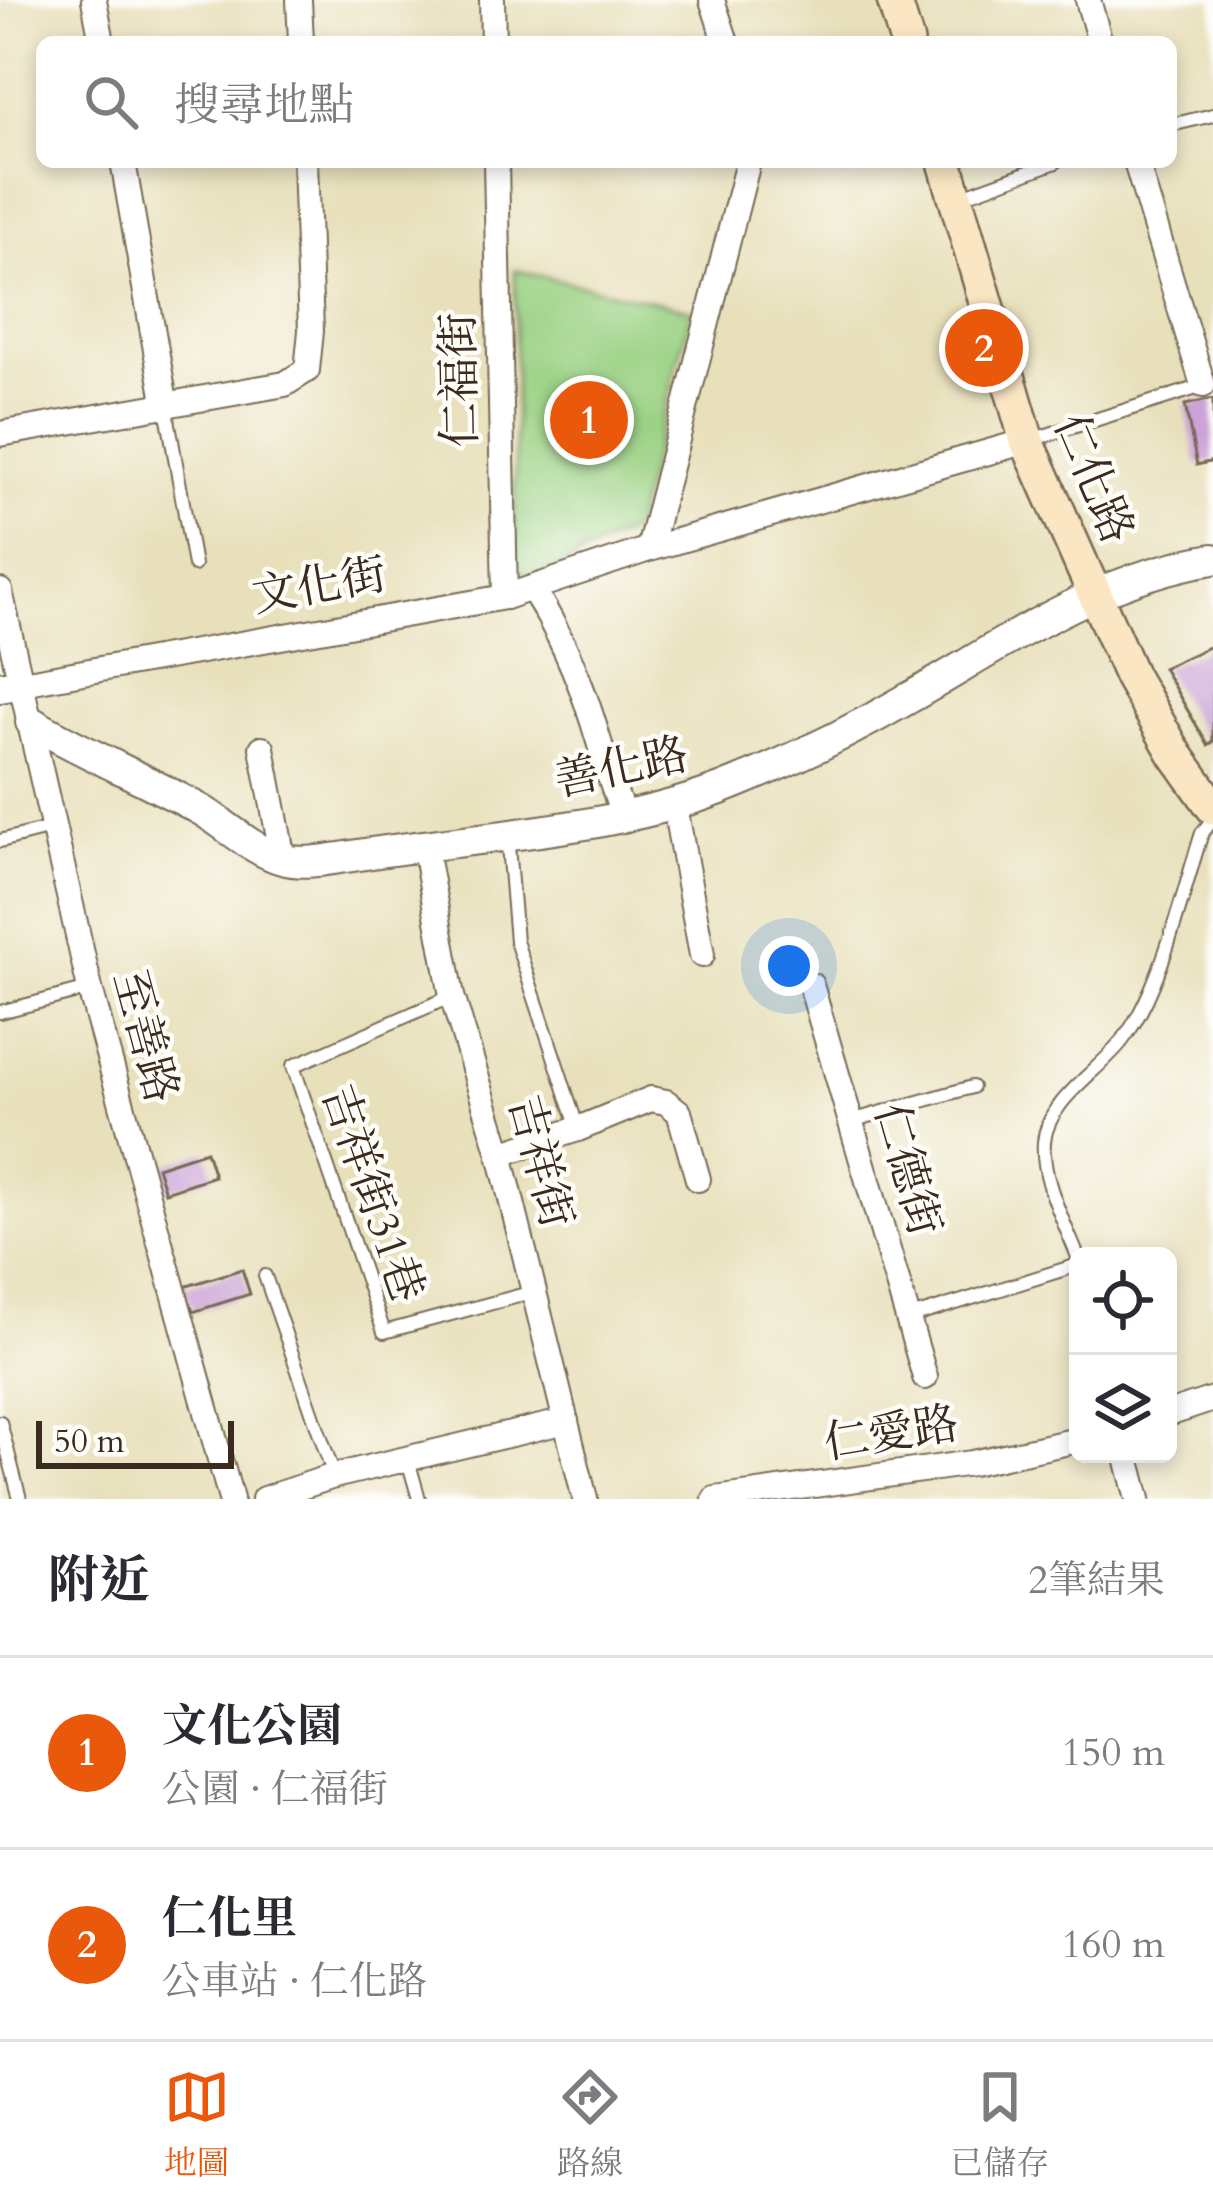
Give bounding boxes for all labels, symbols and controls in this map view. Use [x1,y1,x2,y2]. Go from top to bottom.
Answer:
search box [36,36,1177,168]
icon: search [78,69,144,135]
text: 搜尋地點 [174,75,354,136]
pin: 2 [945,303,1023,393]
street label: 仁福街 [428,312,491,448]
pin: 1 [550,375,628,465]
street label: 仁化路 [1039,405,1148,553]
street label: 文化街 [247,544,391,627]
street label: 善化路 [549,724,694,811]
your location [759,936,819,996]
street label: 至善路 [99,963,192,1109]
street label: 吉祥街31巷 [307,1077,438,1310]
street label: 吉祥街 [494,1088,587,1234]
street label: 仁德街 [860,1096,955,1243]
map controls [1069,1247,1177,1463]
button: locate [1069,1247,1177,1355]
button: layers [1069,1355,1177,1463]
street label: 仁愛路 [820,1393,963,1474]
scale bar [36,1415,234,1468]
text: 50 m [54,1419,125,1464]
text: 附近 [48,1546,150,1616]
text: 2筆結果 [1028,1554,1165,1607]
text: 文化公園 [162,1696,342,1757]
text: 1 [77,1726,97,1779]
text: 150 m [1062,1726,1165,1779]
text: 公園 · 仁福街 [162,1763,388,1816]
text: 仁化里 [162,1888,297,1949]
text: 2 [77,1918,97,1971]
text: 160 m [1062,1918,1165,1971]
text: 公車站 · 仁化路 [162,1955,427,2008]
tab: 地圖 [164,2064,230,2186]
tab: 路線 [557,2064,623,2186]
tab: 已儲存 [950,2064,1049,2186]

